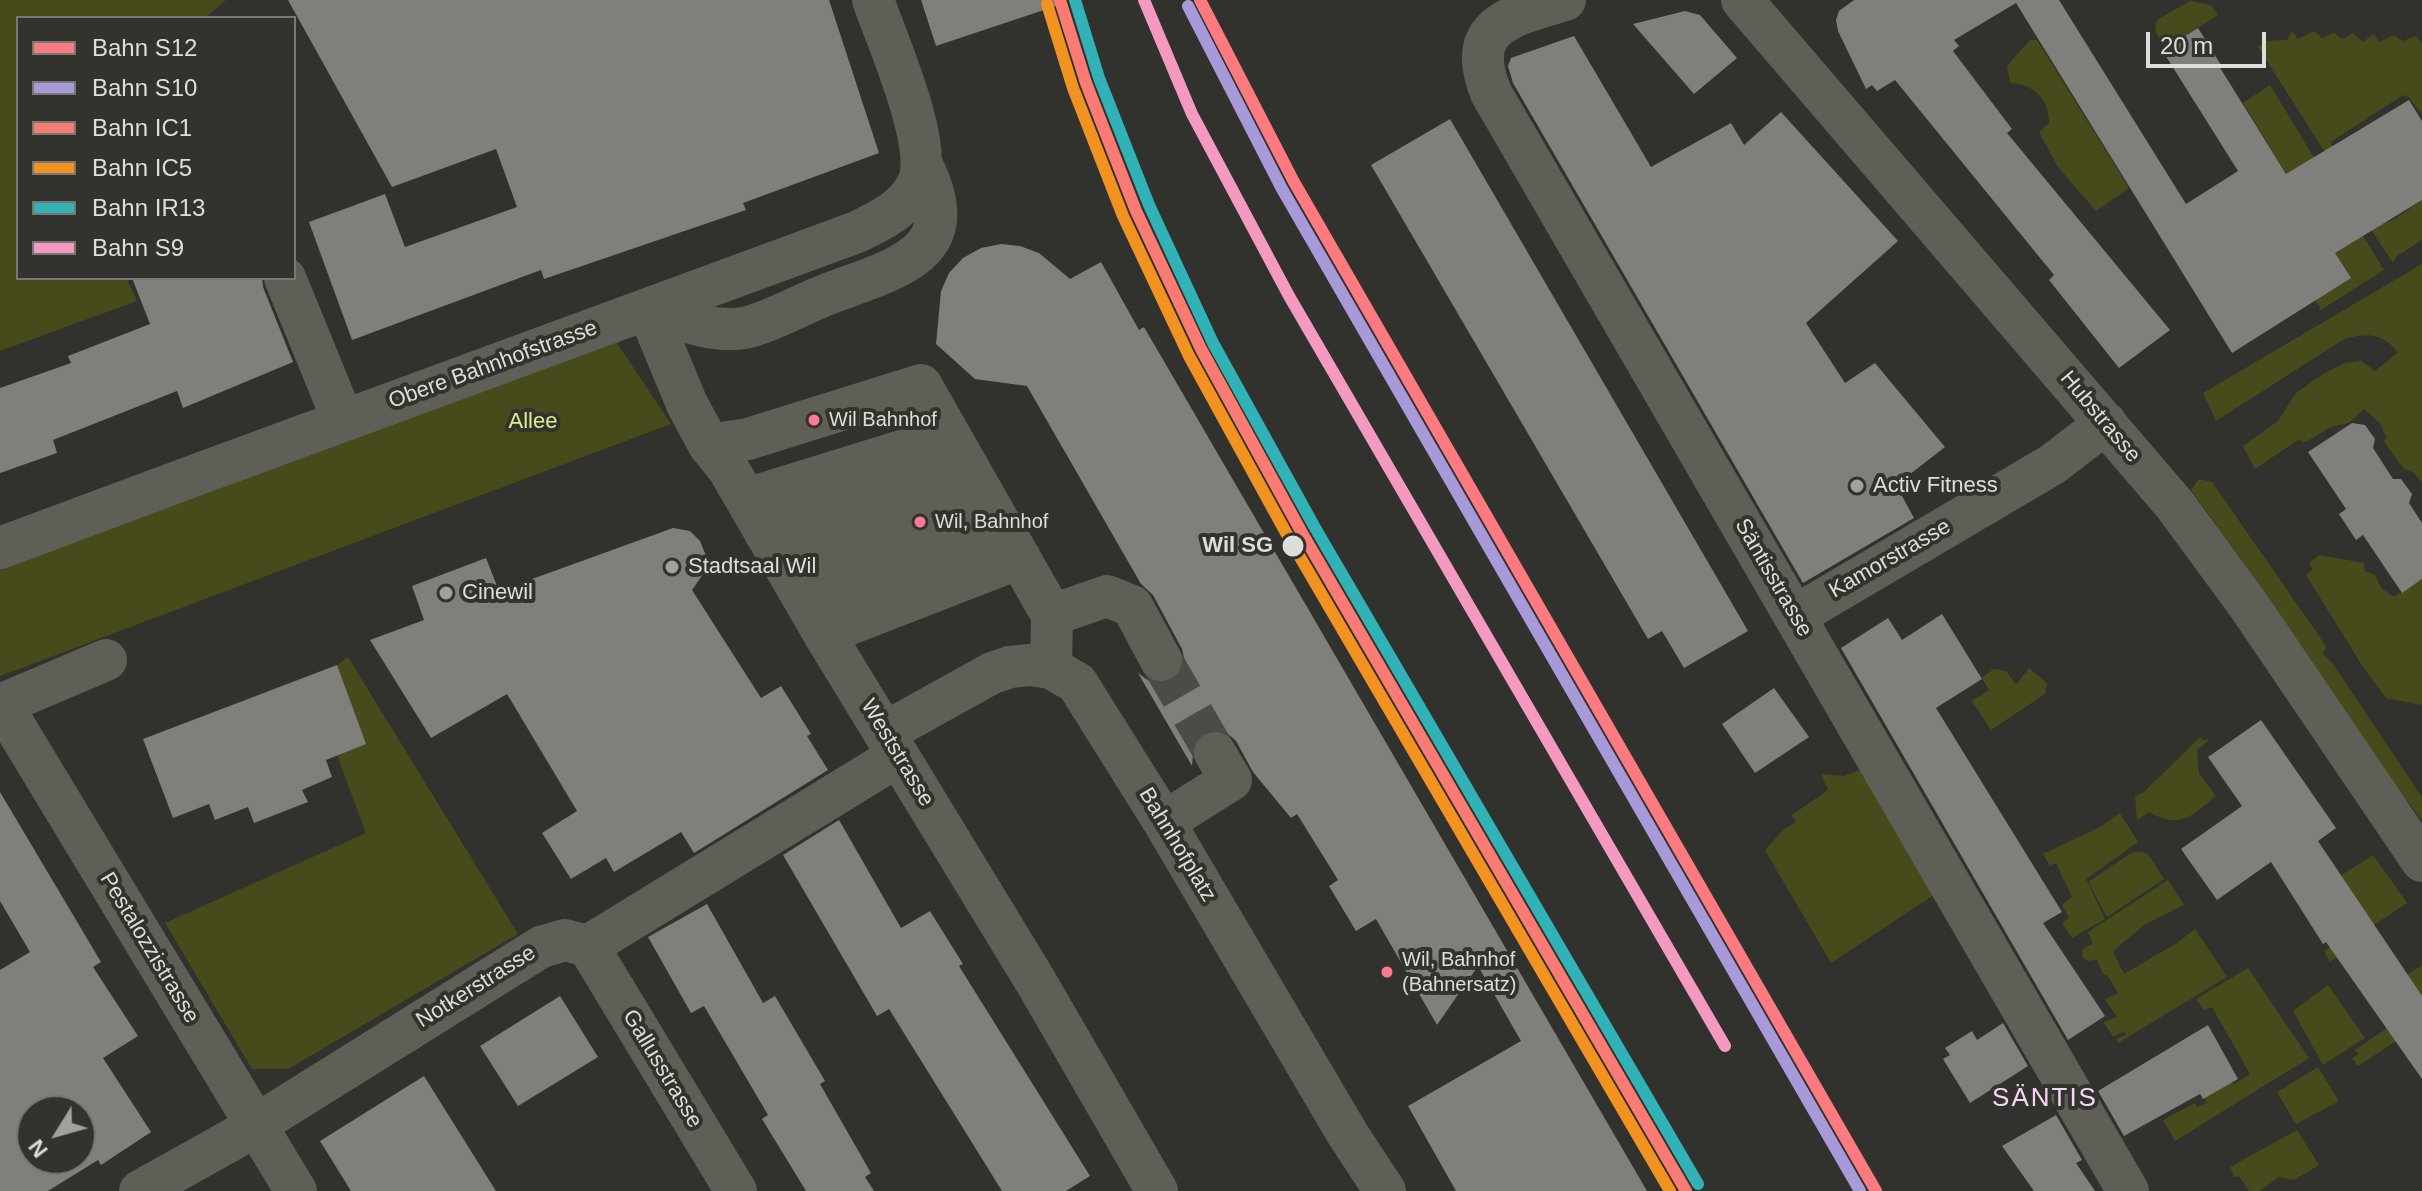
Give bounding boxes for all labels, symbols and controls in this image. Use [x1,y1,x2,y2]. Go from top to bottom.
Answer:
legend [16,16,296,280]
scale bar [2150,16,2270,66]
text: 20 m [2160,32,2213,59]
text: Bahn S12 [92,34,197,61]
text: Bahn S10 [92,74,197,101]
text: Bahn IC1 [92,114,192,141]
text: Bahn IC5 [92,154,192,181]
text: Bahn IR13 [92,194,205,221]
text: Bahn S9 [92,234,184,261]
street label: Obere Bahnhofstrasse [385,315,601,415]
street label: Hubstrasse [2054,366,2146,468]
place label: Wil Bahnhof [829,408,937,432]
park label: Allee [509,409,557,435]
marker: Wil Bahnhof [806,412,822,428]
place label: Activ Fitness [1873,473,1998,499]
marker: Activ Fitness [1848,477,1866,495]
place label: Wil, Bahnhof [935,510,1048,534]
marker: Wil, Bahnhof [912,514,928,530]
street label: Säntisstrasse [1729,514,1817,642]
street label: Kamorstrasse [1825,514,1955,604]
place label: Wil SG [1202,533,1273,559]
marker: Wil SG [1280,533,1306,559]
place label: Stadtsaal Wil [688,554,816,580]
marker: Stadtsaal Wil [663,558,681,576]
place label: Cinewil [462,580,533,606]
marker: Cinewil [437,584,455,602]
street label: Weststrasse [855,695,939,811]
street label: Bahnhofplatz [1133,783,1221,907]
street label: Pestalozzistrasse [94,868,204,1028]
street label: Notkerstrasse [411,940,541,1034]
place label: Wil, Bahnhof (Bahnersatz) [1402,948,1516,995]
marker: Wil, Bahnhof (Bahnersatz) [1379,964,1395,980]
street label: Gallusstrasse [616,1005,708,1133]
district label: SÄNTIS [1992,1083,2098,1115]
north arrow [16,1095,96,1175]
text: N [23,1135,53,1162]

